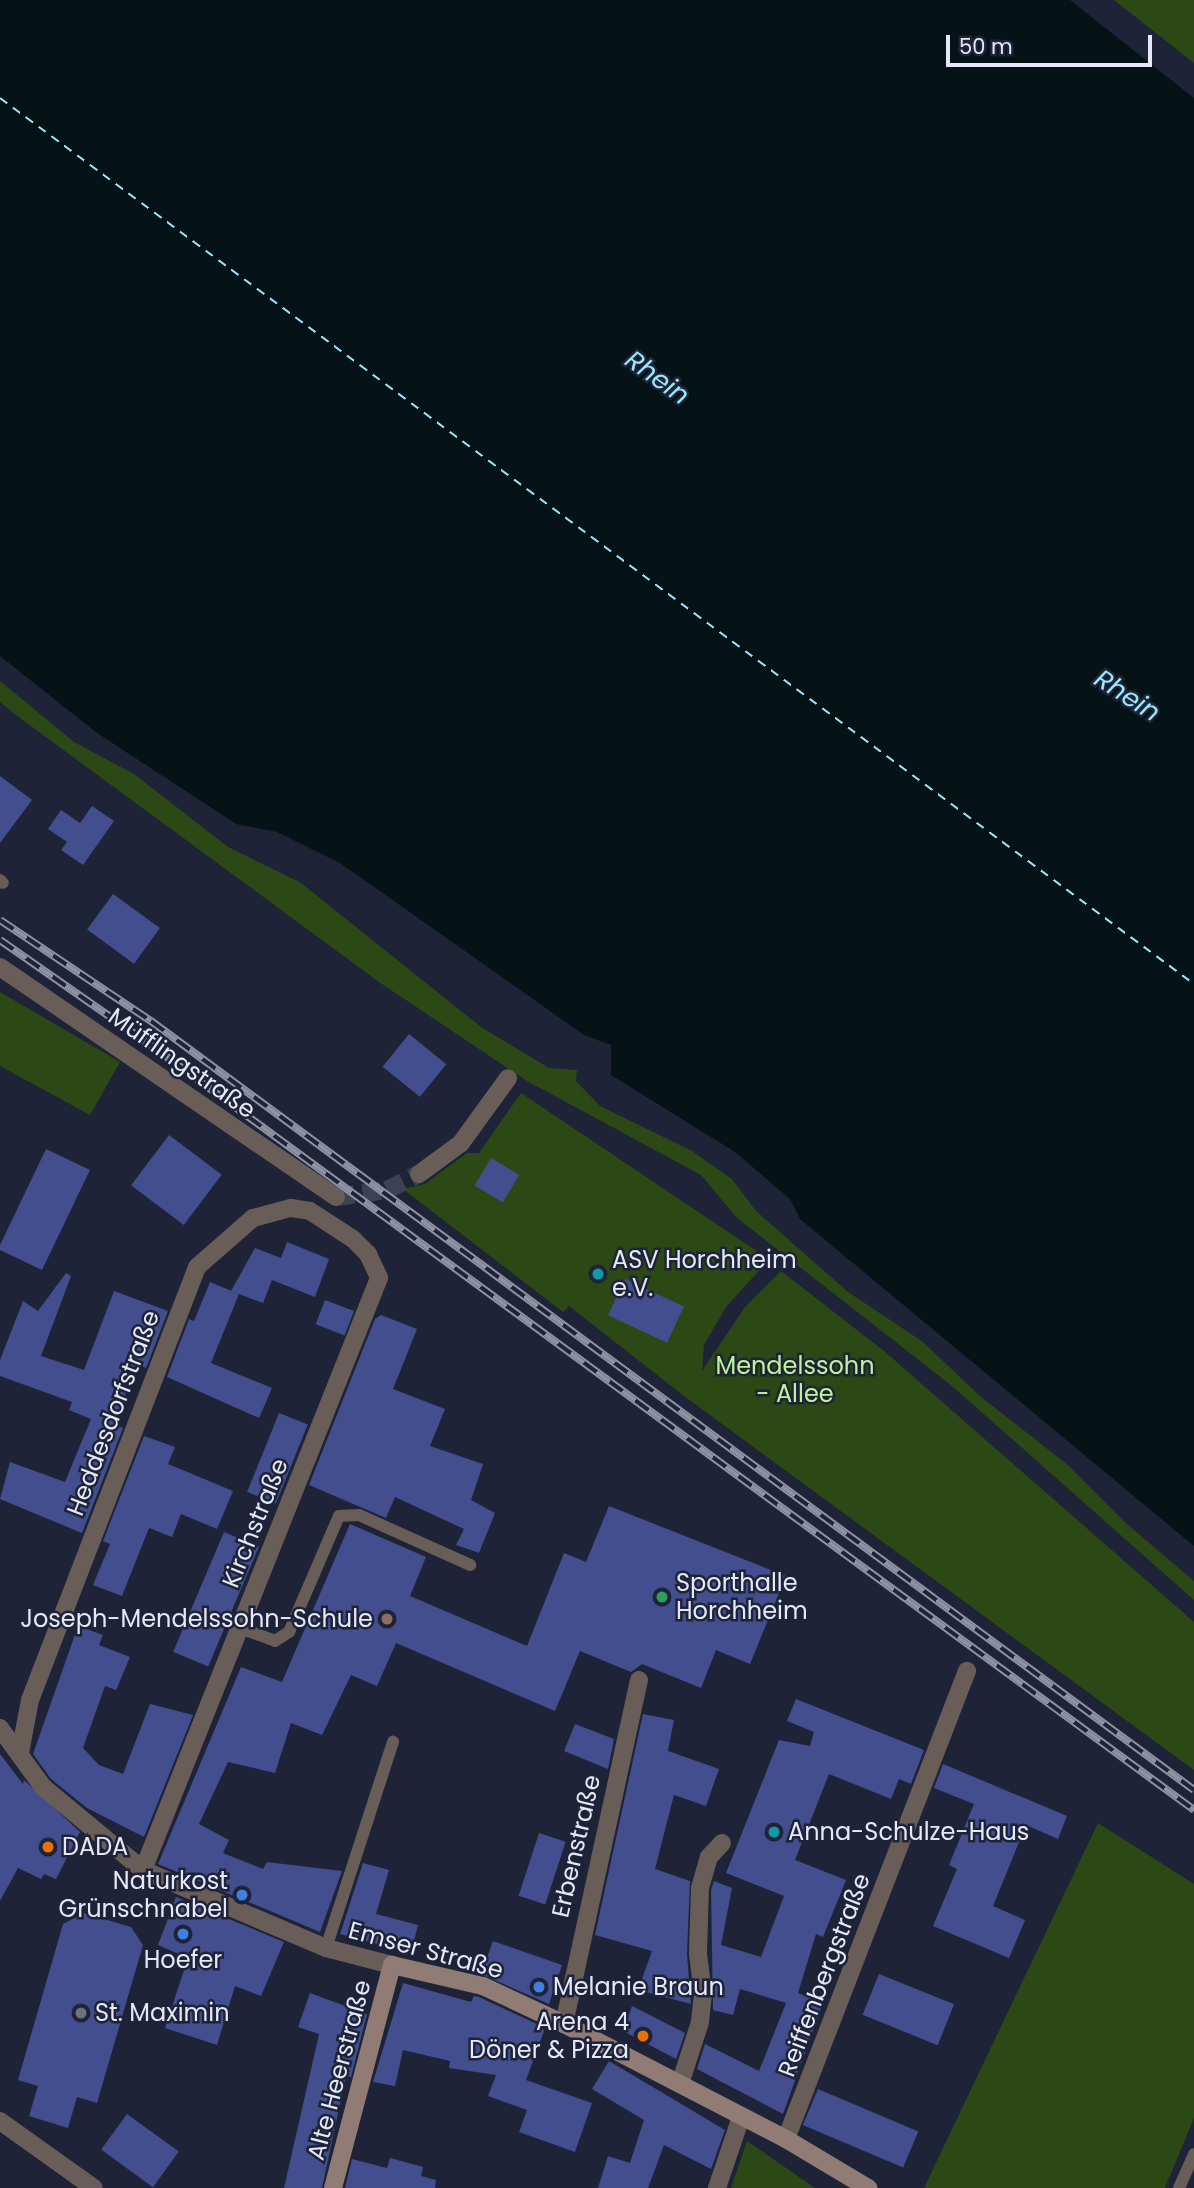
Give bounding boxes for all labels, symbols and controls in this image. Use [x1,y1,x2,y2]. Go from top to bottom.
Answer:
scale bar [949,21,1156,65]
text: 50 m [959,32,1013,61]
water label: Rhein [619,344,695,412]
water label: Rhein [1088,663,1166,729]
street label: Müfflingstraße [103,1002,261,1124]
place label: ASV Horchheim e.V. [612,1246,797,1302]
marker: ASV Horchheim e.V. [590,1266,606,1282]
street label: Heddesdorfstraße [61,1306,165,1520]
park label: Mendelssohn - Allee [715,1352,875,1408]
street label: Kirchstraße [216,1454,294,1592]
place label: Sporthalle Horchheim [676,1569,808,1625]
marker: Sporthalle Horchheim [654,1589,670,1605]
place label: Joseph-Mendelssohn-Schule [20,1605,373,1633]
marker: Joseph-Mendelssohn-Schule [379,1611,395,1627]
street label: Erbenstraße [546,1772,606,1920]
place label: Anna-Schulze-Haus [788,1818,1029,1846]
marker: Anna-Schulze-Haus [766,1824,782,1840]
place label: DADA [62,1833,128,1861]
marker: DADA [40,1839,56,1855]
place label: Naturkost Grünschnabel [59,1867,228,1923]
street label: Reiffenbergstraße [772,1869,876,2081]
marker: Naturkost Grünschnabel [234,1887,250,1903]
street label: Emser Straße [345,1916,507,1984]
marker: Hoefer [175,1926,191,1942]
place label: Hoefer [144,1946,222,1974]
place label: Melanie Braun [553,1973,724,2001]
street label: Alte Heerstraße [301,1977,377,2163]
marker: Melanie Braun [531,1979,547,1995]
place label: St. Maximin [95,1999,230,2027]
marker: St. Maximin [73,2005,89,2021]
place label: Arena 4 Döner & Pizza [469,2008,629,2064]
marker: Arena 4 Döner & Pizza [635,2028,651,2044]

